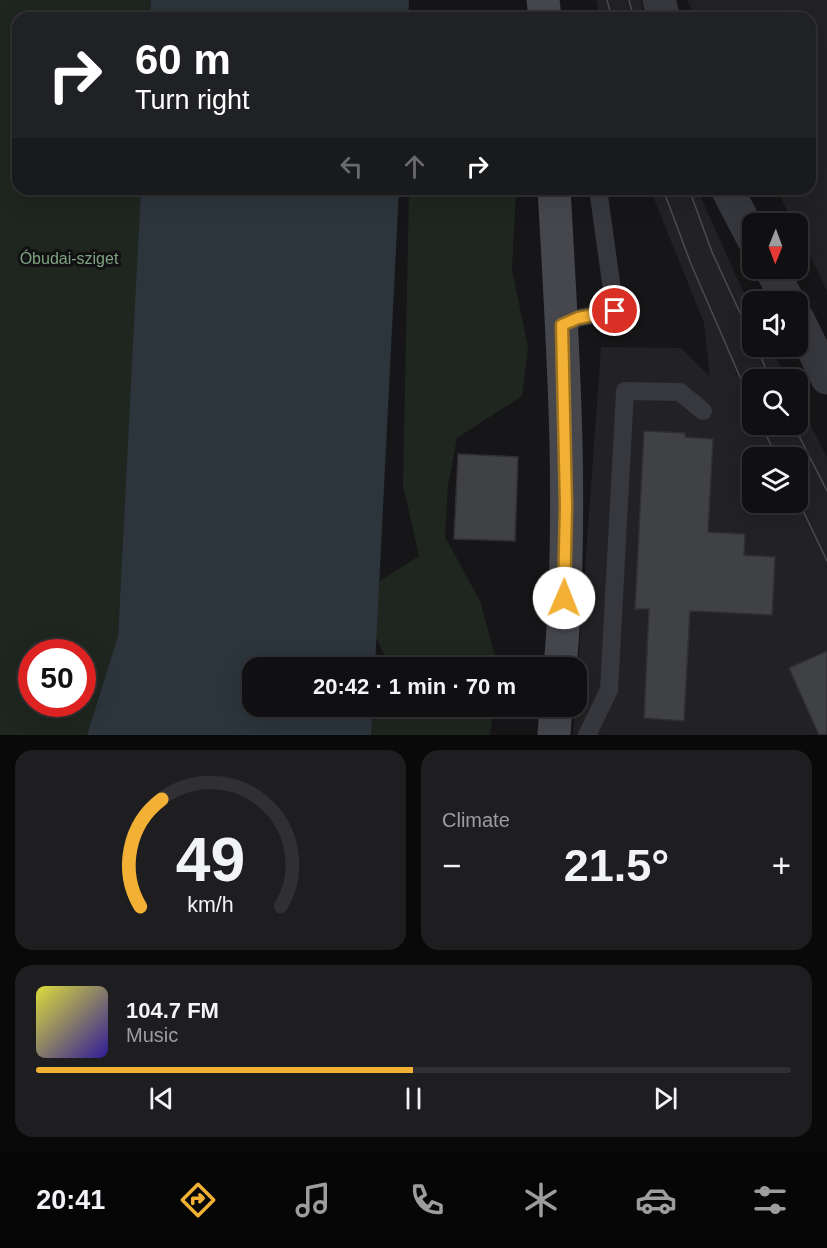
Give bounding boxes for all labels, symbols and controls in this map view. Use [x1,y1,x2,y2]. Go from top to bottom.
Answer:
icon: right [36,36,114,114]
text: 60 m [135,36,231,83]
text: Turn right [135,85,250,115]
icon: left [335,150,368,183]
icon: ahead [398,150,431,183]
icon: right [461,150,494,183]
north arrow [742,213,808,279]
map controls [742,213,808,513]
park label: Óbudai-sziget [20,249,119,267]
pin [589,285,640,336]
button: sound [742,291,808,357]
icon: arrive [598,294,631,327]
button: search [742,369,808,435]
button: layers [742,447,808,513]
position arrow [532,566,596,630]
speed limit sign: 50 [18,639,96,717]
text: 20:42 · 1 min · 70 m [313,674,516,699]
text: Climate [442,809,510,831]
text: 49 [176,825,245,894]
text: 21.5° [564,840,669,891]
text: − [442,847,461,884]
text: + [772,847,791,884]
text: km/h [187,893,234,917]
text: 104.7 FM [126,998,219,1023]
text: Music [126,1024,178,1046]
icon: previous [145,1082,178,1115]
icon: pause [397,1082,430,1115]
icon: next [649,1082,682,1115]
icon: directions [177,1179,219,1221]
icon: music [292,1179,334,1221]
icon: phone [406,1179,448,1221]
icon: climate [520,1179,562,1221]
icon: car [635,1179,677,1221]
icon: filters [749,1179,791,1221]
text: 20:41 [36,1185,105,1215]

